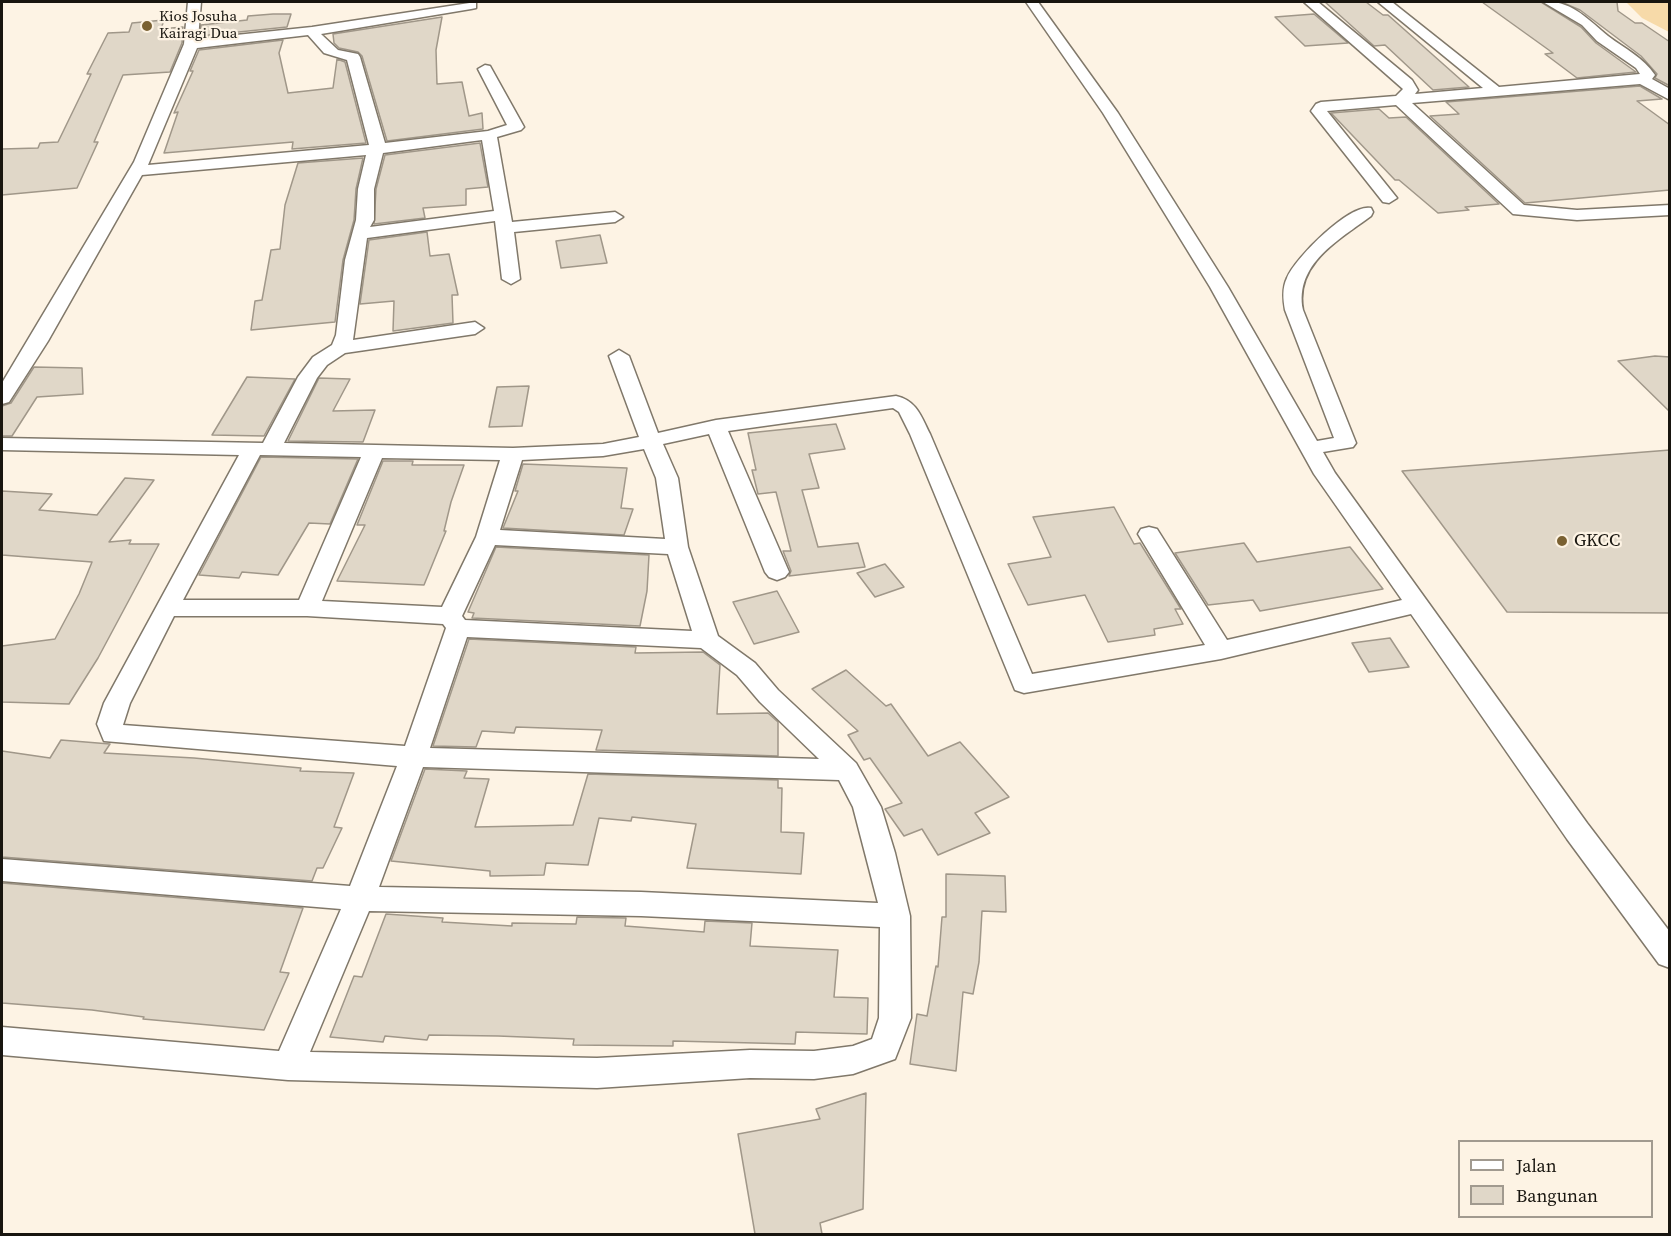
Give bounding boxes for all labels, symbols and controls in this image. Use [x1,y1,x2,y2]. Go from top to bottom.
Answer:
place label: Kios Josuha Kairagi Dua [159,8,237,43]
marker: Kios Josuha Kairagi Dua [140,19,154,33]
place label: GKCC [1574,530,1620,552]
marker: GKCC [1555,534,1569,548]
legend [1458,1140,1653,1218]
text: Jalan [1516,1153,1557,1178]
text: Bangunan [1516,1183,1598,1208]

